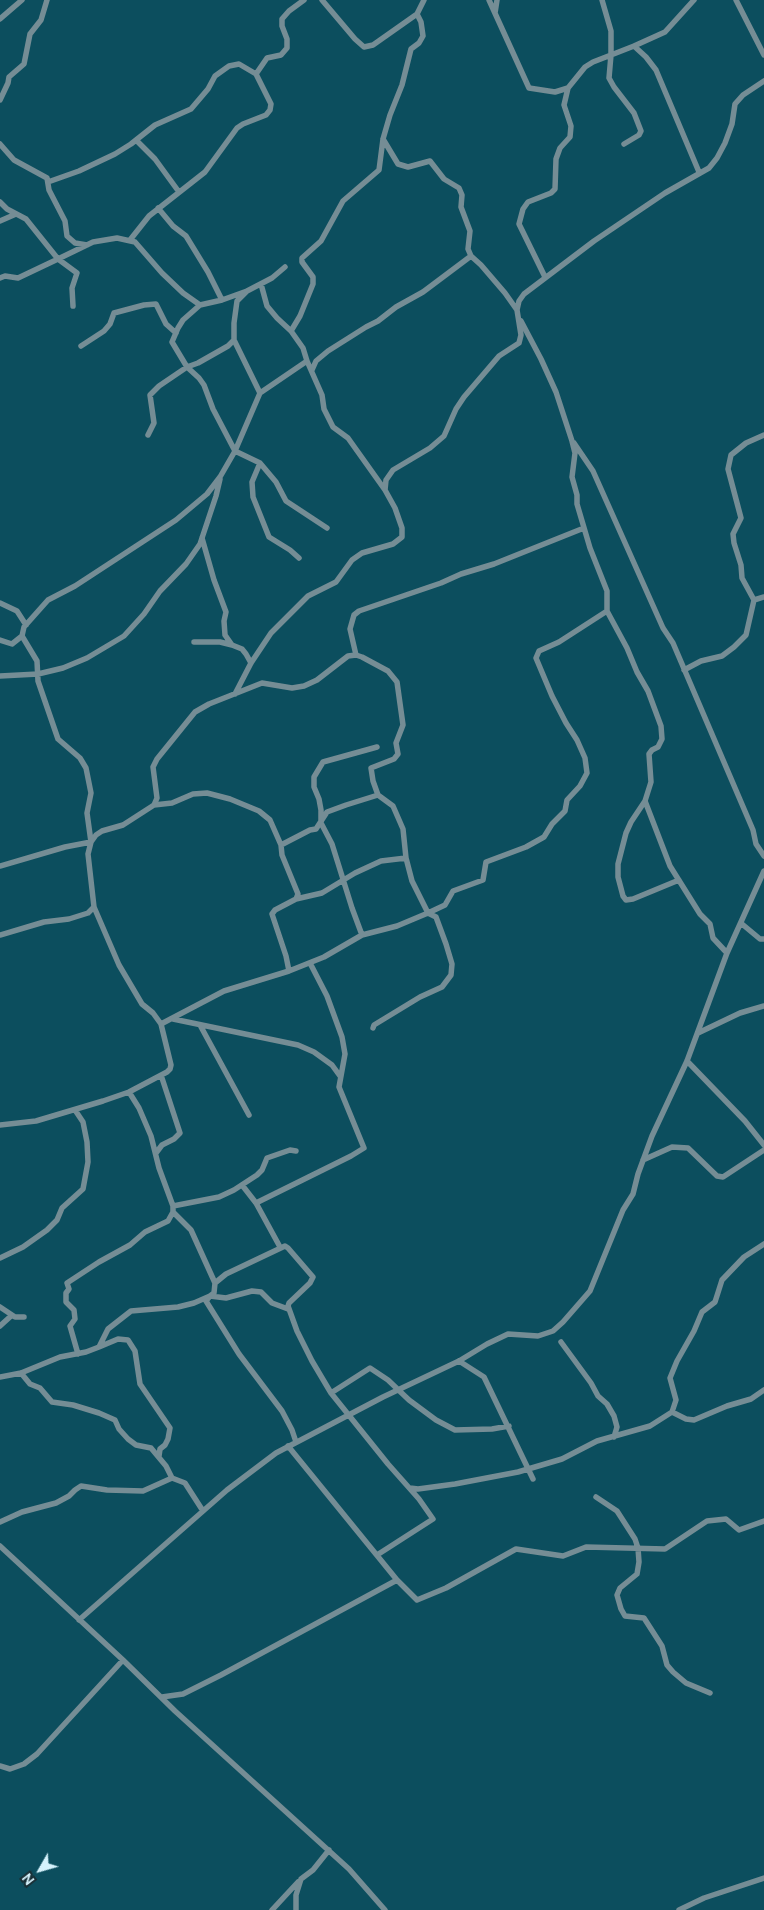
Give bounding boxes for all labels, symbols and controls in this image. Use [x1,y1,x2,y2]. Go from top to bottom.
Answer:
north arrow [15,1845,65,1895]
text: N [17,1870,38,1889]

